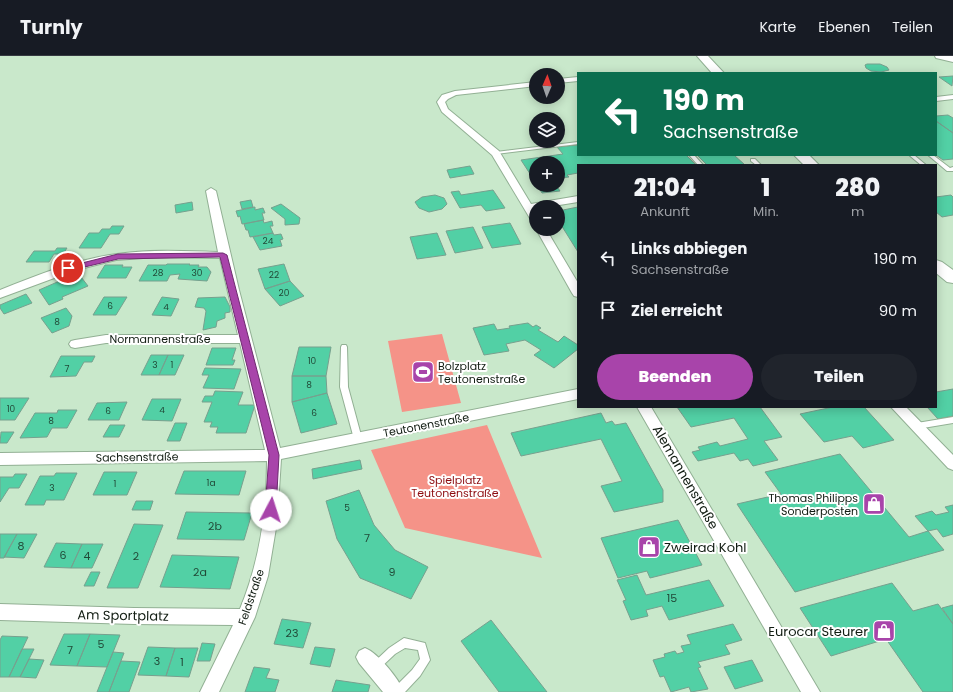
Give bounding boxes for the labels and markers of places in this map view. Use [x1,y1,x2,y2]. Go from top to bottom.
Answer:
pin [51,251,85,285]
place label: Bolzplatz Teutonenstraße [438,358,526,387]
sports icon: Bolzplatz Teutonenstraße [410,359,436,385]
place label: Thomas Philipps Sonderposten [768,490,858,519]
shop icon: Thomas Philipps Sonderposten [861,491,887,517]
shop icon: Zweirad Kohl [636,534,662,560]
place label: Zweirad Kohl [664,538,746,557]
shop icon: Eurocar Steurer [871,618,897,644]
place label: Eurocar Steurer [768,622,868,641]

